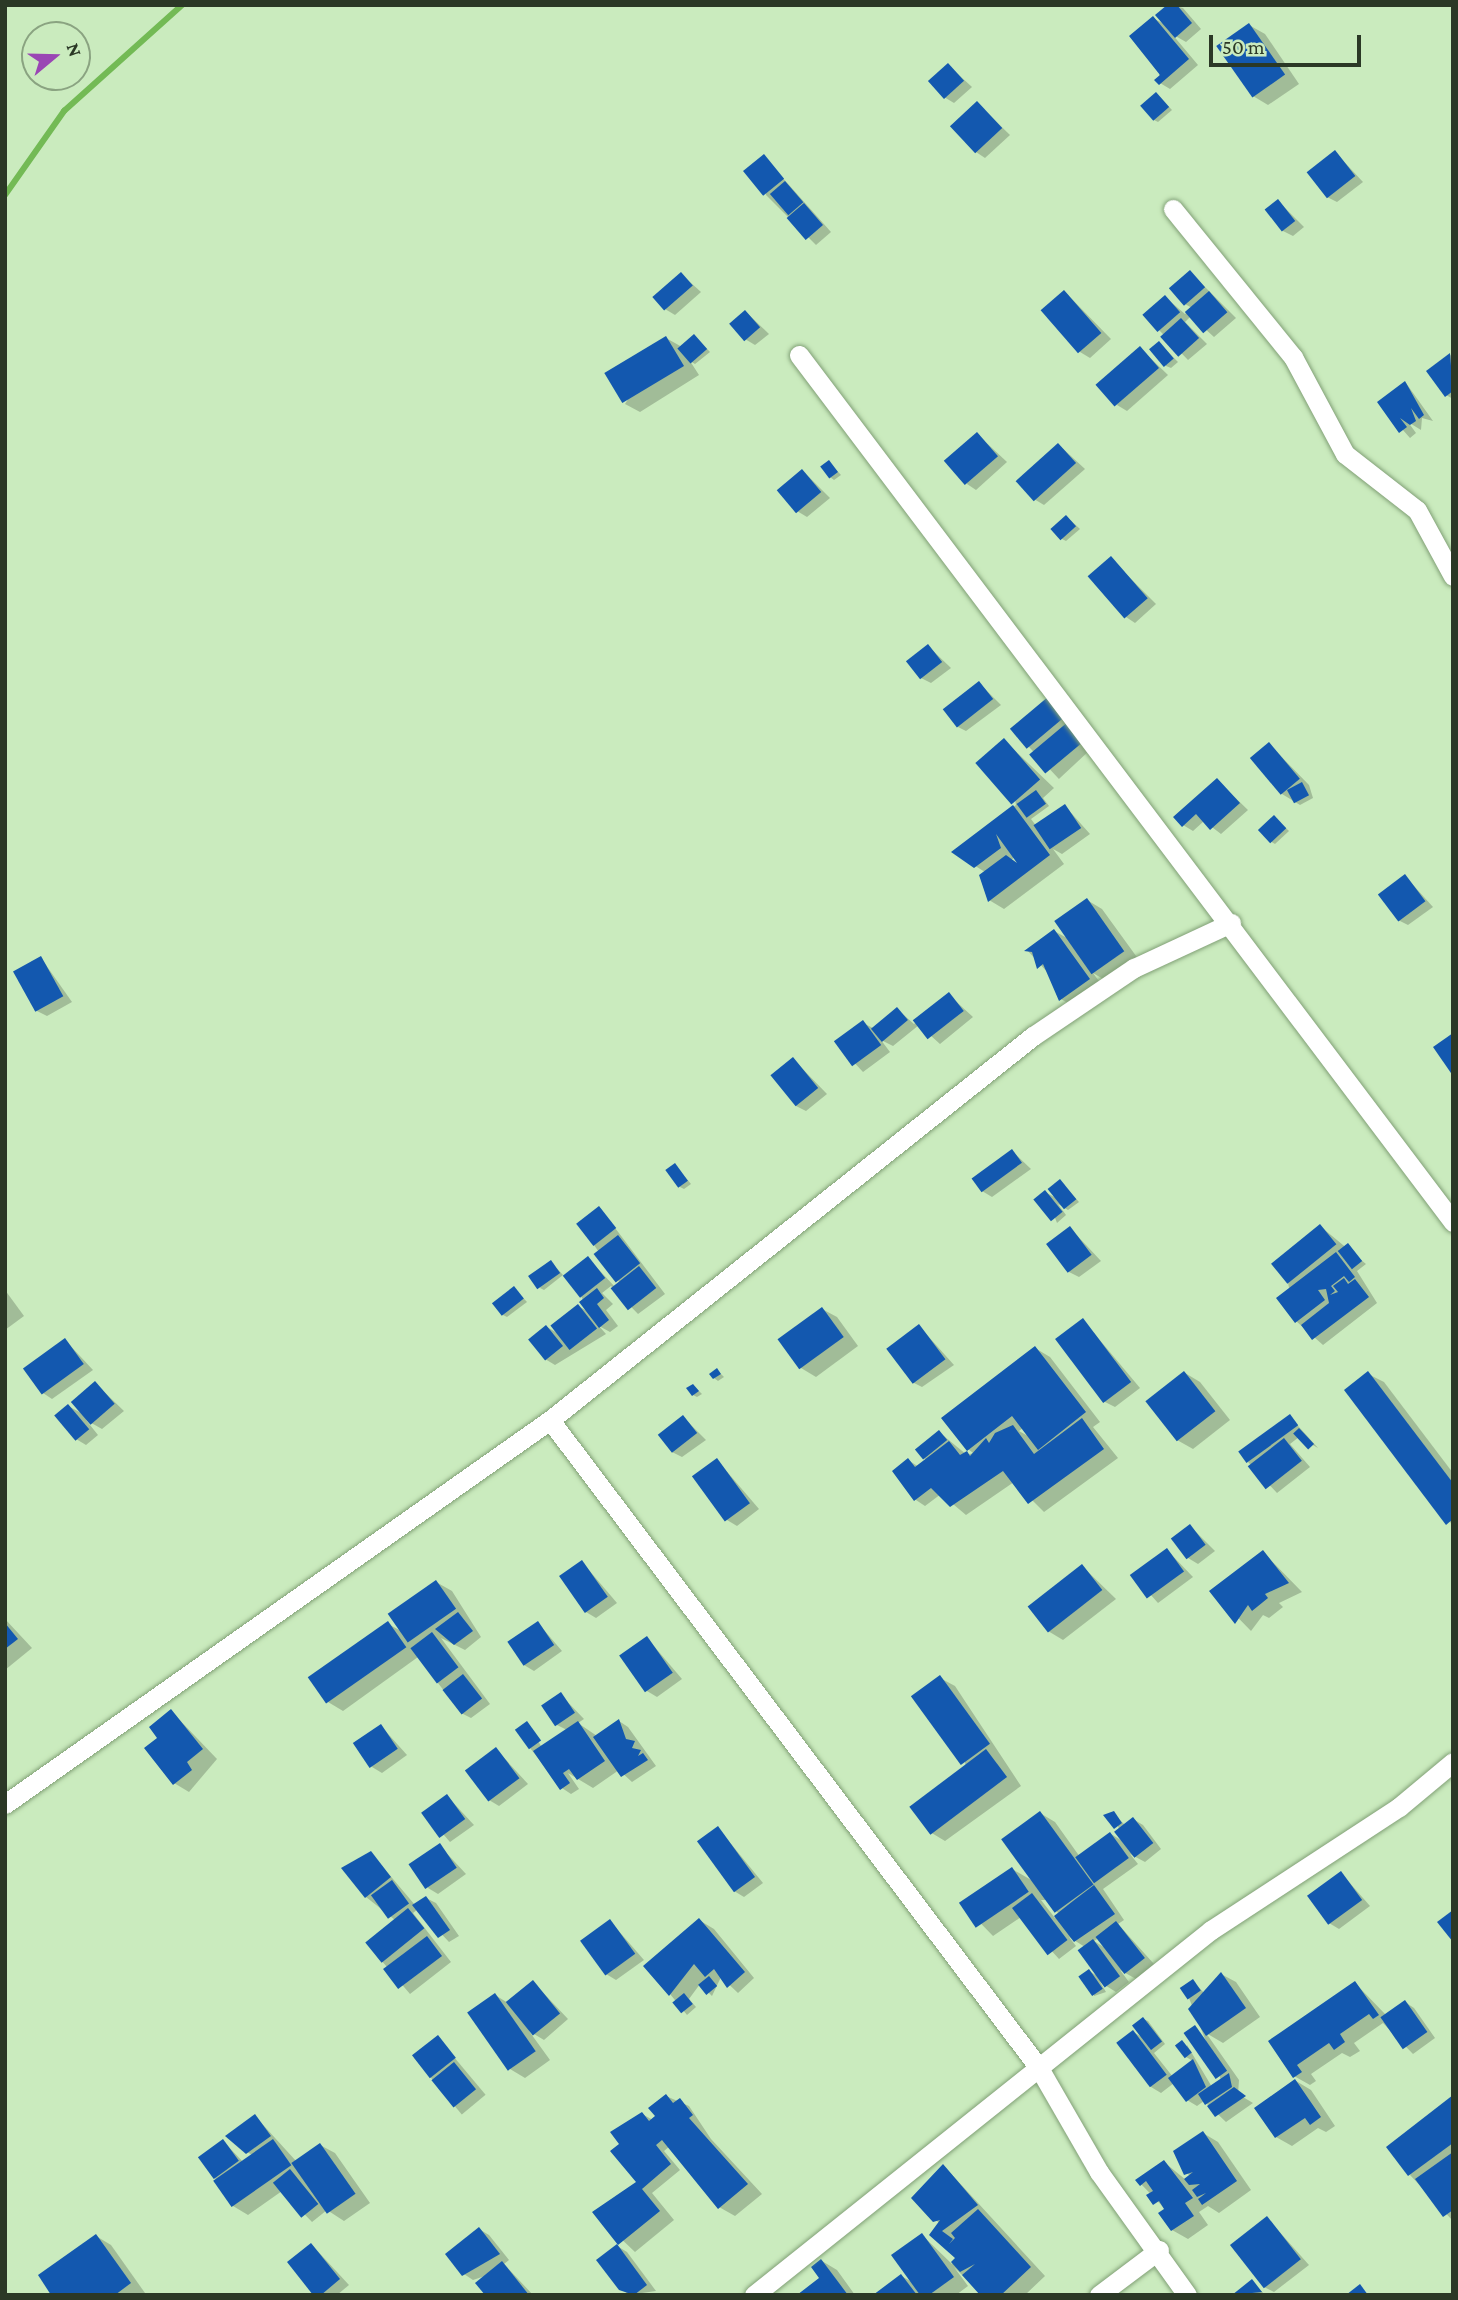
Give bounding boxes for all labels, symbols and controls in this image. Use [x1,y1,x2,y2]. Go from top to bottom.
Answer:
north arrow [21,21,91,91]
scale bar [1213,21,1365,65]
text: 50 m [1222,35,1265,59]
text: N [62,40,86,59]

